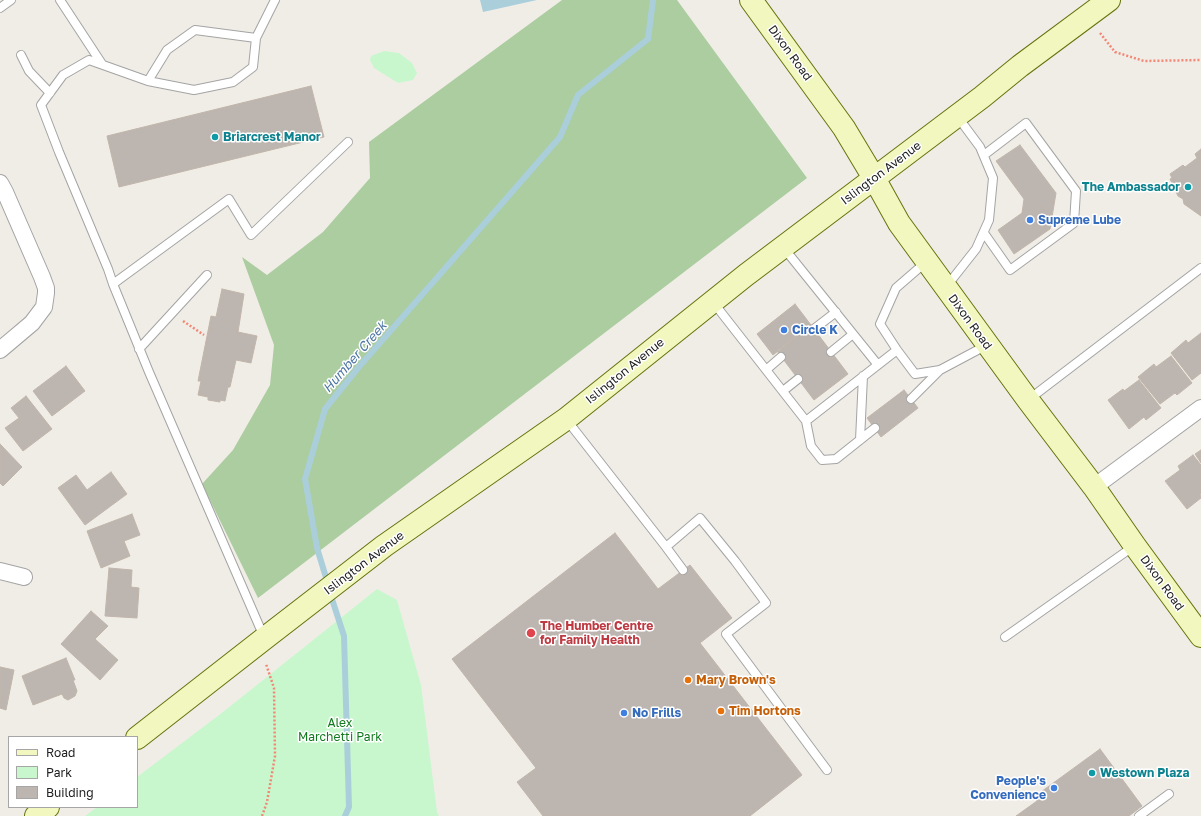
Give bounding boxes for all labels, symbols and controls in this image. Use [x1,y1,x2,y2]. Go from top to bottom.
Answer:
street label: Dixon Road [765,22,815,84]
place label: Briarcrest Manor [223,130,321,144]
marker: Briarcrest Manor [210,132,220,142]
street label: Islington Avenue [838,138,924,208]
place label: The Ambassador [1082,180,1180,194]
marker: The Ambassador [1183,182,1193,192]
place label: Supreme Lube [1038,213,1121,227]
marker: Supreme Lube [1025,215,1035,225]
street label: Dixon Road [945,291,995,353]
water label: Humber Creek [320,318,390,396]
place label: Circle K [792,323,838,337]
marker: Circle K [779,325,789,335]
street label: Islington Avenue [583,335,667,407]
street label: Islington Avenue [321,528,407,598]
street label: Dixon Road [1137,552,1187,614]
place label: The Humber Centre for Family Health [540,619,653,647]
marker: The Humber Centre for Family Health [525,627,537,639]
place label: Mary Brown's [696,673,776,687]
marker: Mary Brown's [683,675,693,685]
place label: Tim Hortons [729,704,801,718]
place label: No Frills [632,706,681,720]
marker: Tim Hortons [716,706,726,716]
marker: No Frills [619,708,629,718]
park label: Alex Marchetti Park [298,716,382,744]
legend [8,736,138,808]
text: Road [46,745,75,760]
text: Park [46,765,72,780]
place label: Westown Plaza [1100,766,1189,780]
marker: Westown Plaza [1087,768,1097,778]
place label: People's Convenience [970,774,1046,802]
marker: People's Convenience [1049,783,1059,793]
text: Building [46,785,94,800]

